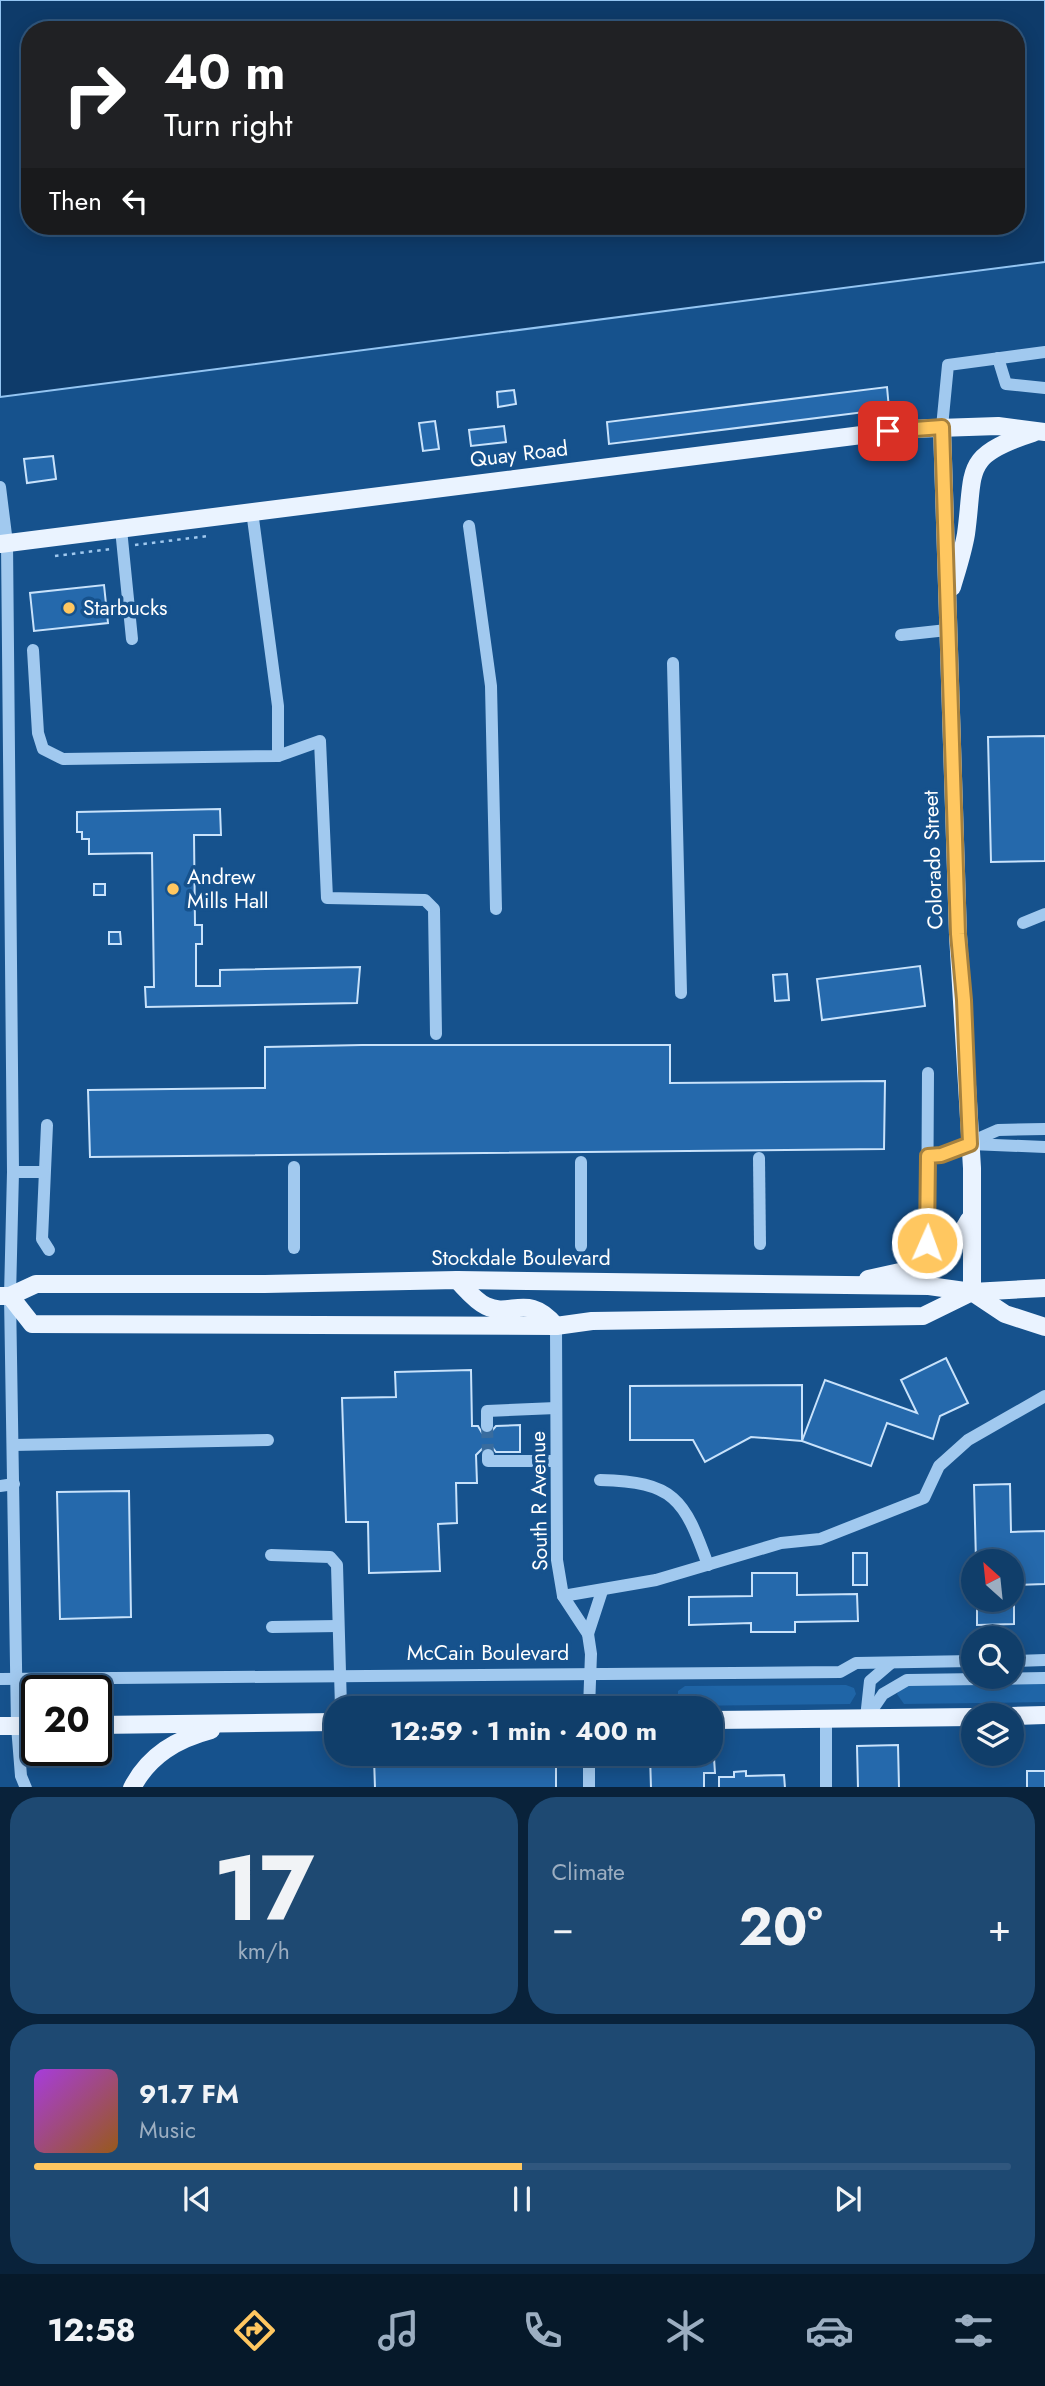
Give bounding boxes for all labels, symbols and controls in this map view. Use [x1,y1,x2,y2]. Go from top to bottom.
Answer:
text: 40 m [164,37,286,107]
icon: right [49,49,140,140]
text: Turn right [164,102,293,148]
text: Then [49,182,102,220]
icon: left [116,182,154,220]
pin [858,401,918,461]
icon: arrive [869,412,907,450]
street label: Quay Road [468,433,570,475]
place label: Starbucks [83,593,168,623]
marker: Starbucks [61,600,77,616]
street label: Colorado Street [916,790,950,930]
place label: Andrew Mills Hall [187,862,269,916]
marker: Andrew Mills Hall [165,881,181,897]
position arrow [890,1206,964,1280]
street label: Stockdale Boulevard [431,1243,611,1273]
street label: South R Avenue [523,1431,555,1571]
north arrow [961,1549,1024,1612]
map controls [961,1549,1024,1766]
button: search [961,1626,1024,1689]
street label: McCain Boulevard [407,1638,569,1668]
speed limit sign: 20 [21,1675,112,1766]
button: layers [961,1703,1024,1766]
text: 12:59 · 1 min · 400 m [390,1712,657,1750]
text: 17 [213,1823,314,1954]
text: Climate [552,1855,625,1889]
text: 20° [739,1889,823,1965]
text: − [552,1900,574,1955]
text: + [988,1900,1011,1955]
text: km/h [238,1934,290,1968]
text: 91.7 FM [139,2075,239,2113]
text: Music [139,2113,196,2147]
icon: previous [178,2180,216,2218]
icon: pause [503,2180,541,2218]
icon: next [829,2180,867,2218]
icon: directions [230,2306,279,2355]
icon: music [374,2306,423,2355]
icon: phone [518,2306,567,2355]
icon: climate [661,2306,710,2355]
icon: car [805,2306,854,2355]
icon: filters [949,2306,998,2355]
text: 12:58 [47,2307,136,2353]

